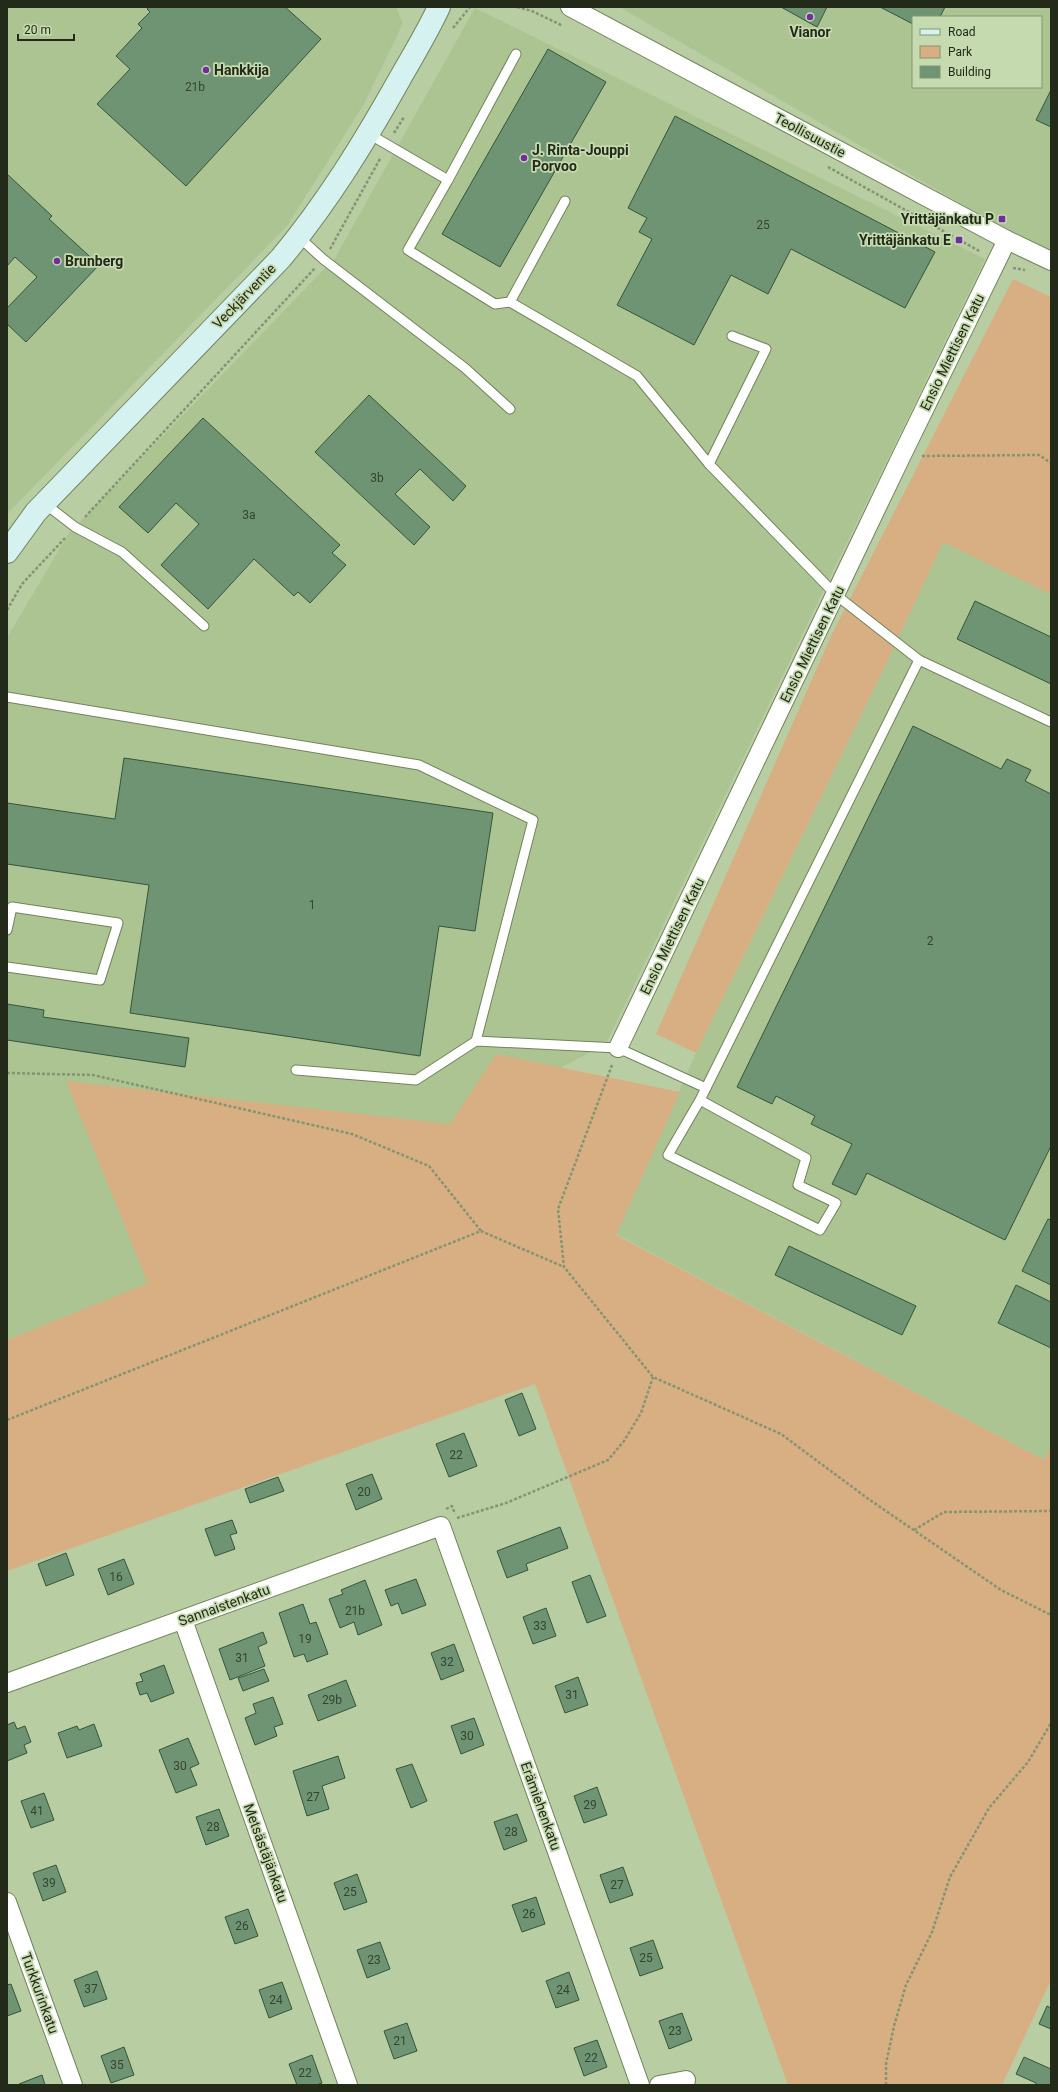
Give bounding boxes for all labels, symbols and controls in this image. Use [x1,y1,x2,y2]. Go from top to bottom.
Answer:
marker: Vianor [805,12,815,22]
scale bar [18,16,74,42]
legend [912,16,1042,88]
text: 20 m [24,23,51,37]
place label: Vianor [789,24,831,40]
text: Road [948,25,976,39]
text: Park [948,45,973,59]
place label: Hankkija [214,62,270,78]
marker: Hankkija [201,65,211,75]
text: Building [948,65,991,79]
house number: 21b [185,80,205,94]
street label: Teollisuustie [772,109,848,161]
place label: J. Rinta-Jouppi Porvoo [532,142,629,174]
marker: J. Rinta-Jouppi Porvoo [519,153,529,163]
place label: Yrittäjänkatu P [901,211,994,227]
marker: Yrittäjänkatu P [997,214,1007,224]
house number: 25 [756,218,770,232]
place label: Yrittäjänkatu E [859,232,951,248]
marker: Yrittäjänkatu E [954,235,964,245]
place label: Brunberg [65,253,123,269]
marker: Brunberg [52,256,62,266]
street label: Veckjärventie [209,260,279,332]
street label: Ensio Miettisen Katu [917,291,987,413]
house number: 3b [370,471,384,485]
house number: 3a [242,508,256,522]
street label: Ensio Miettisen Katu [777,583,847,705]
street label: Ensio Miettisen Katu [637,875,707,997]
house number: 1 [309,898,315,912]
house number: 2 [927,934,934,948]
house number: 22 [449,1448,463,1462]
house number: 20 [357,1485,371,1499]
house number: 16 [109,1570,123,1584]
street label: Sannaistenkatu [176,1581,272,1629]
house number: 21b [345,1604,365,1618]
house number: 33 [533,1619,547,1633]
house number: 19 [298,1632,312,1646]
house number: 31 [235,1651,249,1665]
house number: 32 [440,1655,454,1669]
house number: 31 [565,1688,579,1702]
house number: 29b [322,1693,342,1707]
house number: 30 [460,1729,474,1743]
house number: 30 [173,1759,187,1773]
street label: Erämiehenkatu [518,1760,564,1852]
house number: 27 [306,1790,320,1804]
house number: 29 [583,1798,597,1812]
street label: Metsästäjänkatu [241,1801,291,1905]
house number: 41 [30,1804,44,1818]
house number: 28 [206,1820,220,1834]
house number: 28 [504,1825,518,1839]
house number: 39 [42,1876,56,1890]
house number: 27 [610,1878,624,1892]
house number: 25 [343,1885,357,1899]
house number: 26 [522,1907,536,1921]
house number: 26 [235,1919,249,1933]
street label: Turkkurinkatu [18,1950,62,2036]
house number: 25 [639,1951,653,1965]
house number: 23 [367,1953,381,1967]
house number: 37 [84,1982,98,1996]
house number: 24 [556,1983,570,1997]
house number: 24 [269,1993,283,2007]
house number: 23 [668,2024,682,2038]
house number: 21 [393,2034,407,2048]
house number: 22 [584,2051,598,2065]
house number: 35 [110,2058,124,2072]
house number: 22 [298,2066,312,2080]

